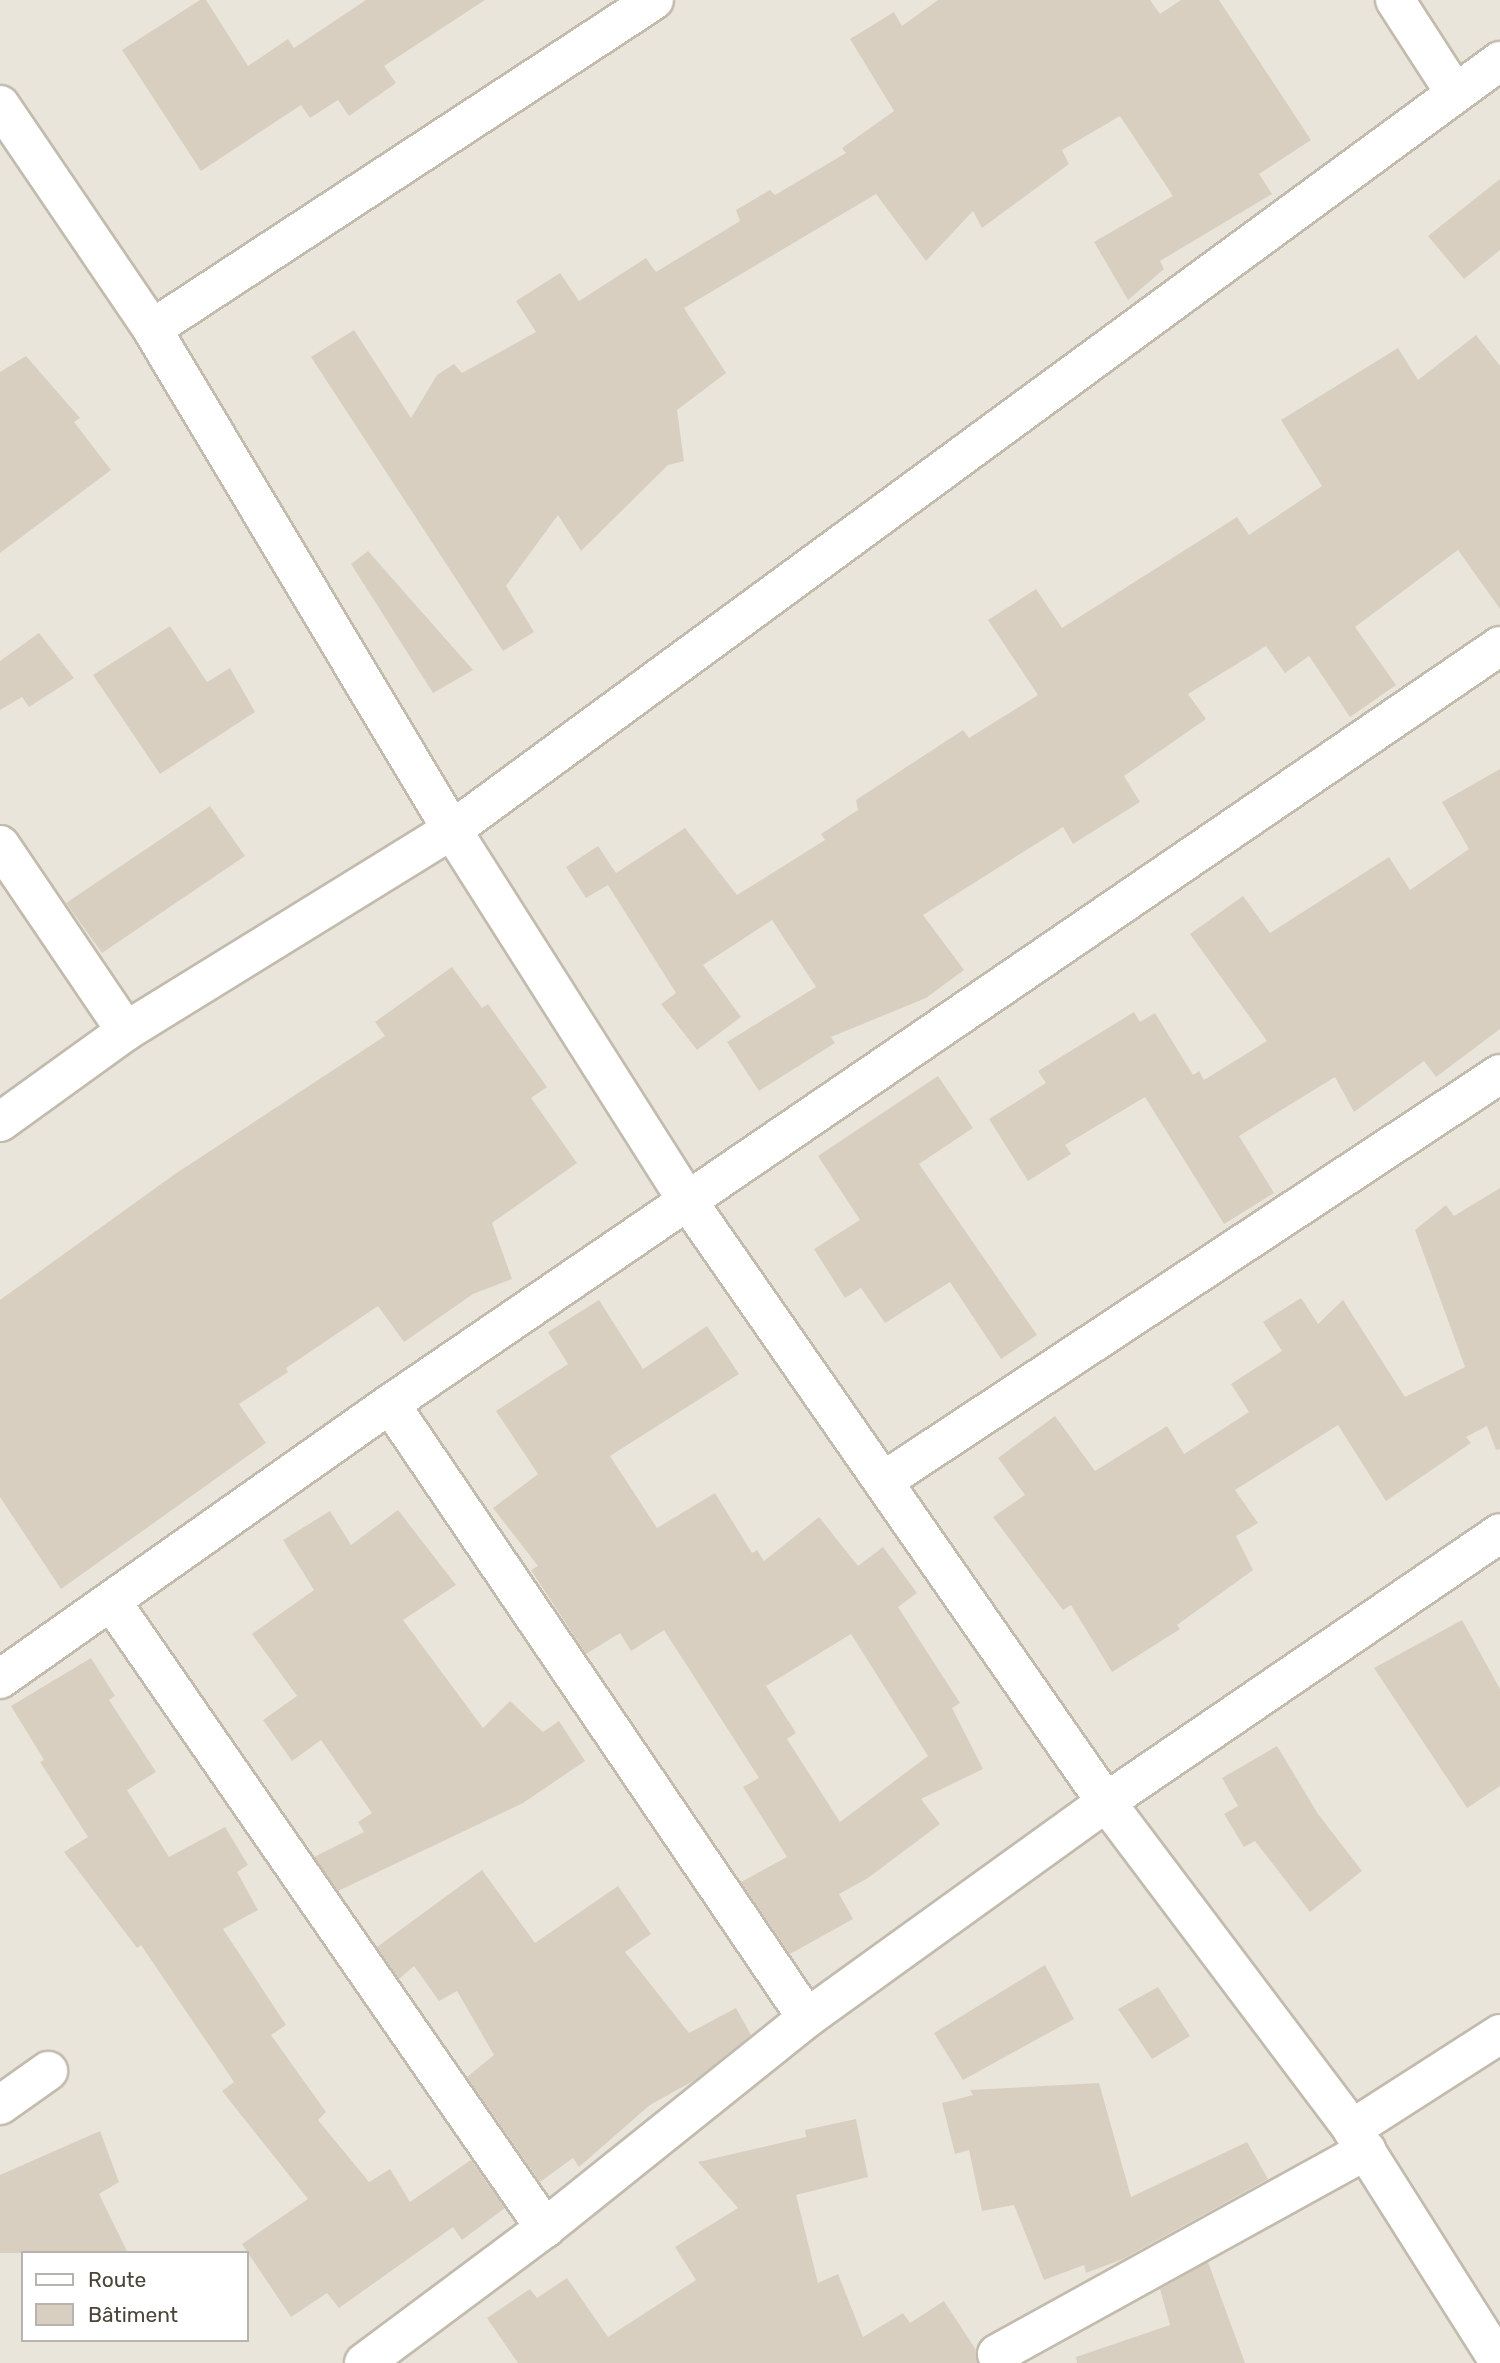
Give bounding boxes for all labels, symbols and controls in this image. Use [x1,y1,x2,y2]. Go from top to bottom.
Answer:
legend [21,2251,248,2342]
text: Route [88,2267,146,2292]
text: Bâtiment [88,2302,178,2327]

